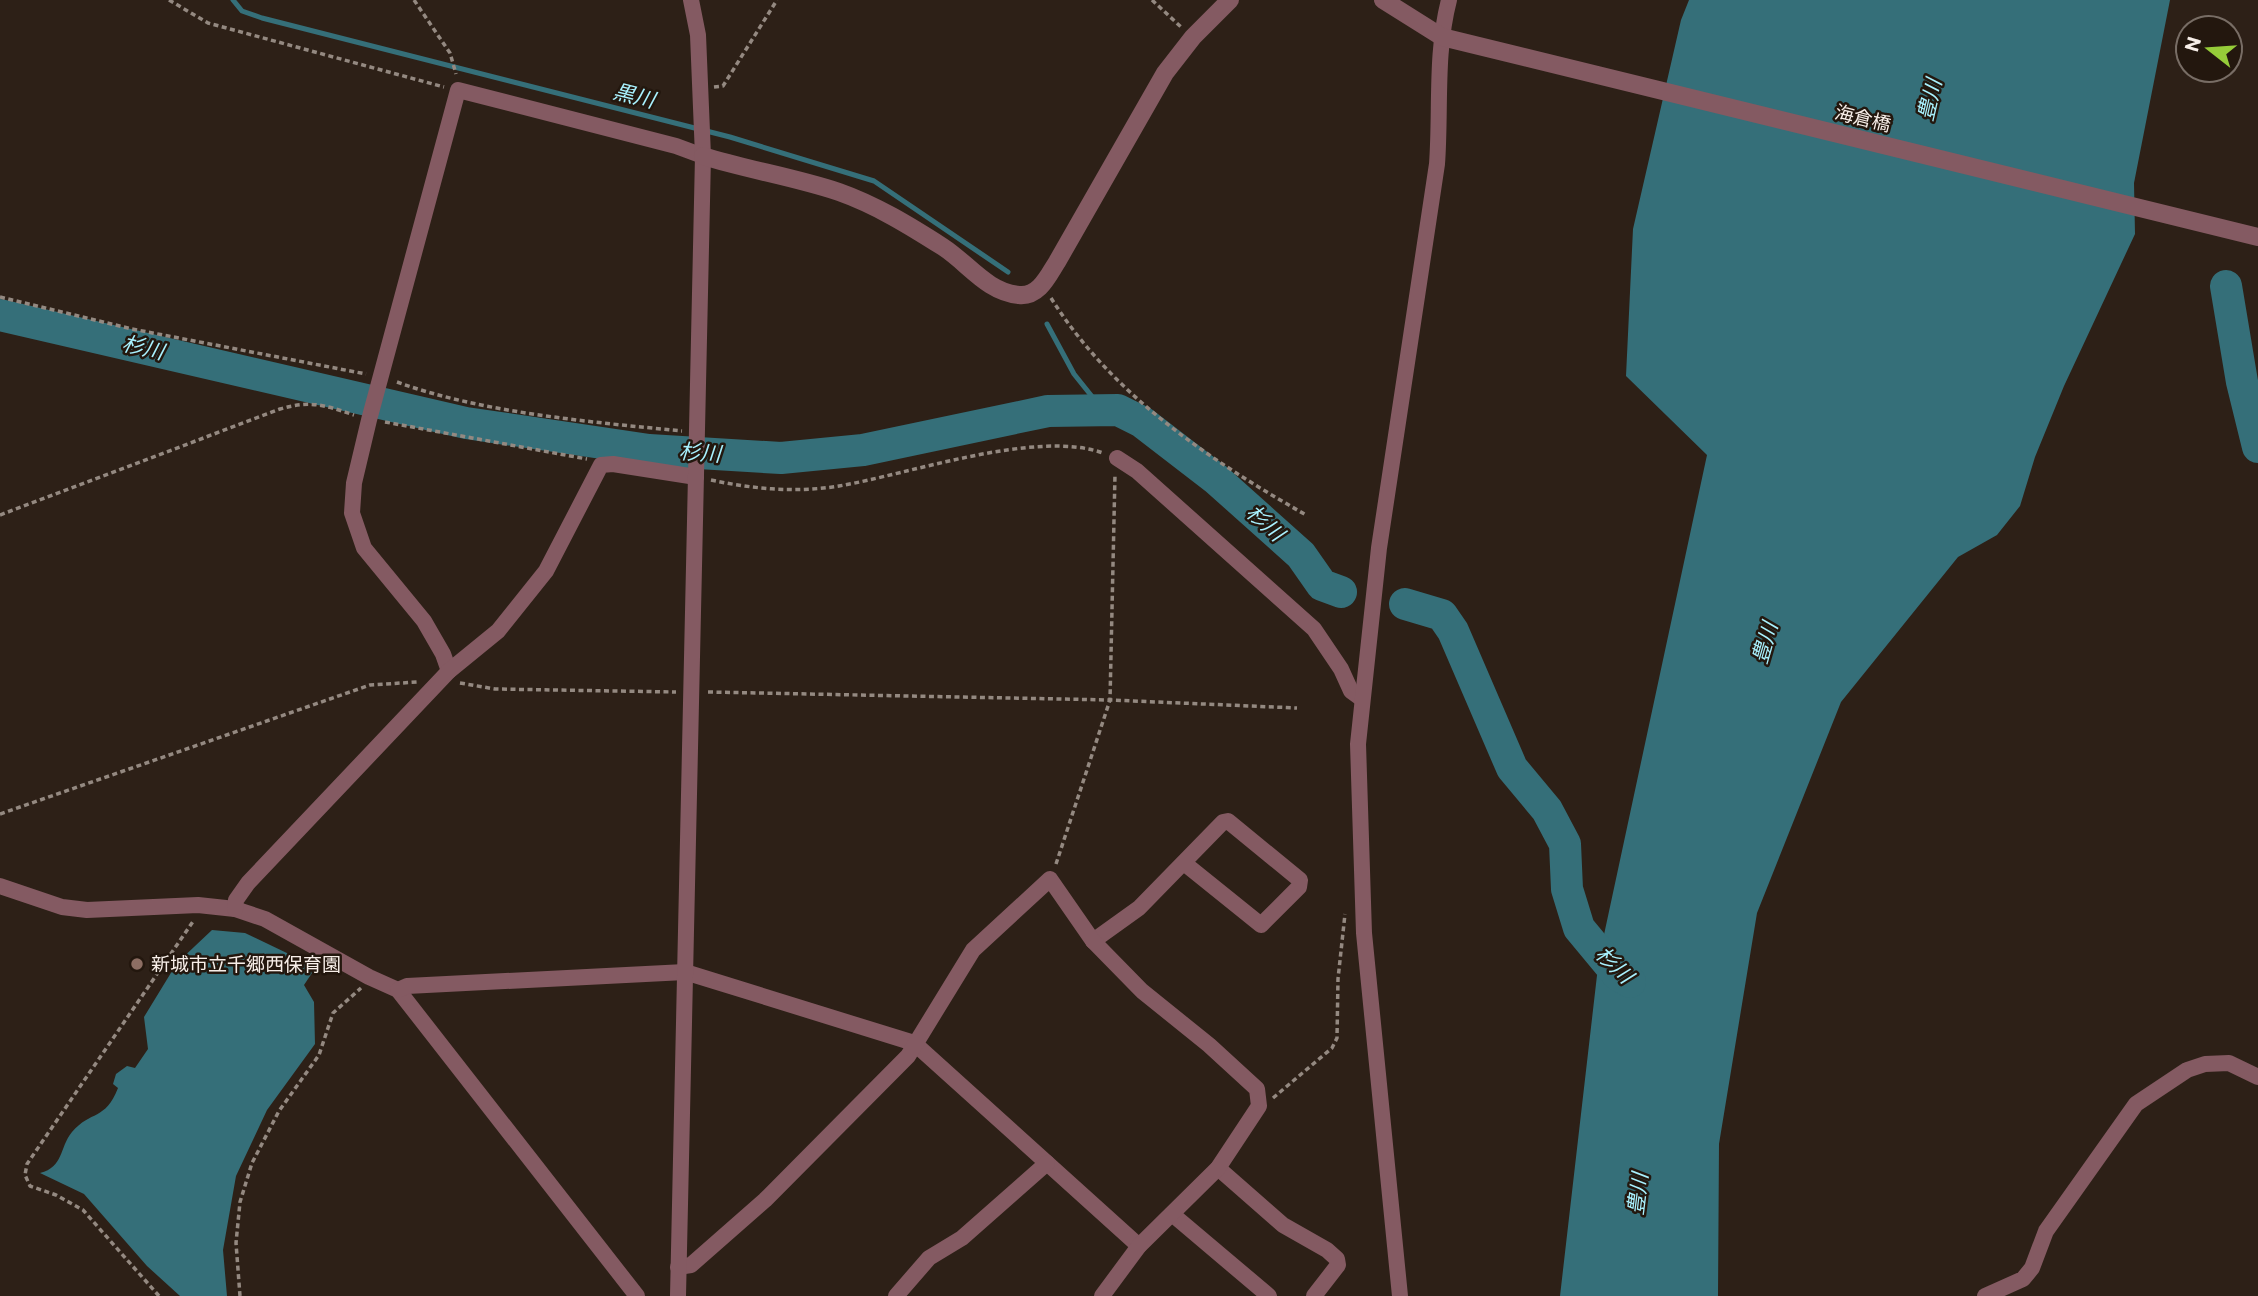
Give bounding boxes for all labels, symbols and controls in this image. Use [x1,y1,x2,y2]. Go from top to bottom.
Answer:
north arrow [2174,14,2244,84]
text: N [2179,34,2205,54]
water label: 豊川 [1912,74,1946,123]
water label: 黒川 [611,77,660,112]
street label: 海倉橋 [1833,99,1894,136]
water label: 杉川 [120,330,169,364]
water label: 杉川 [678,438,724,466]
water label: 杉川 [1242,499,1291,547]
water label: 豊川 [1746,617,1782,666]
water label: 杉川 [1591,940,1640,989]
place label: 新城市立千郷西保育園 [151,952,341,975]
marker: 新城市立千郷西保育園 [129,956,145,972]
water label: 豊川 [1622,1169,1652,1216]

